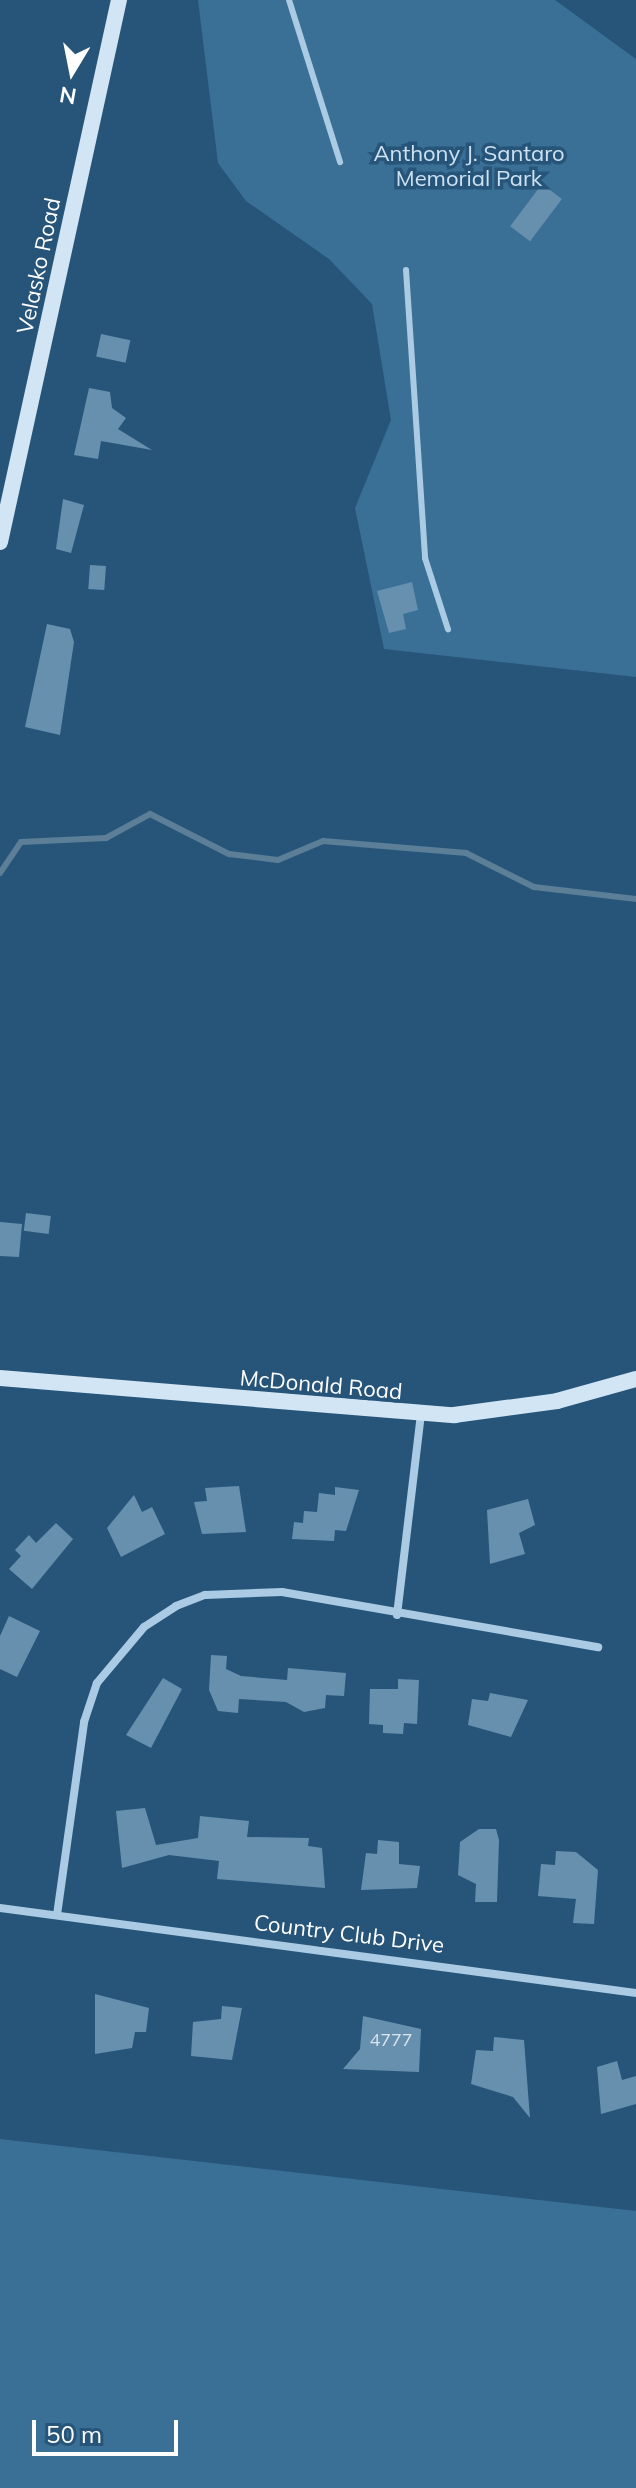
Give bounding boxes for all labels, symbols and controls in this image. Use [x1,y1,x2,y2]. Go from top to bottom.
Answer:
north arrow [32,32,112,112]
text: N [57,80,78,111]
park label: Anthony J. Santaro Memorial Park [373,140,565,192]
street label: Velasko Road [12,195,66,337]
street label: McDonald Road [239,1365,403,1405]
street label: Country Club Drive [252,1909,446,1959]
house number: 4777 [369,2029,413,2051]
scale bar [36,2404,182,2454]
text: 50 m [46,2419,102,2449]

